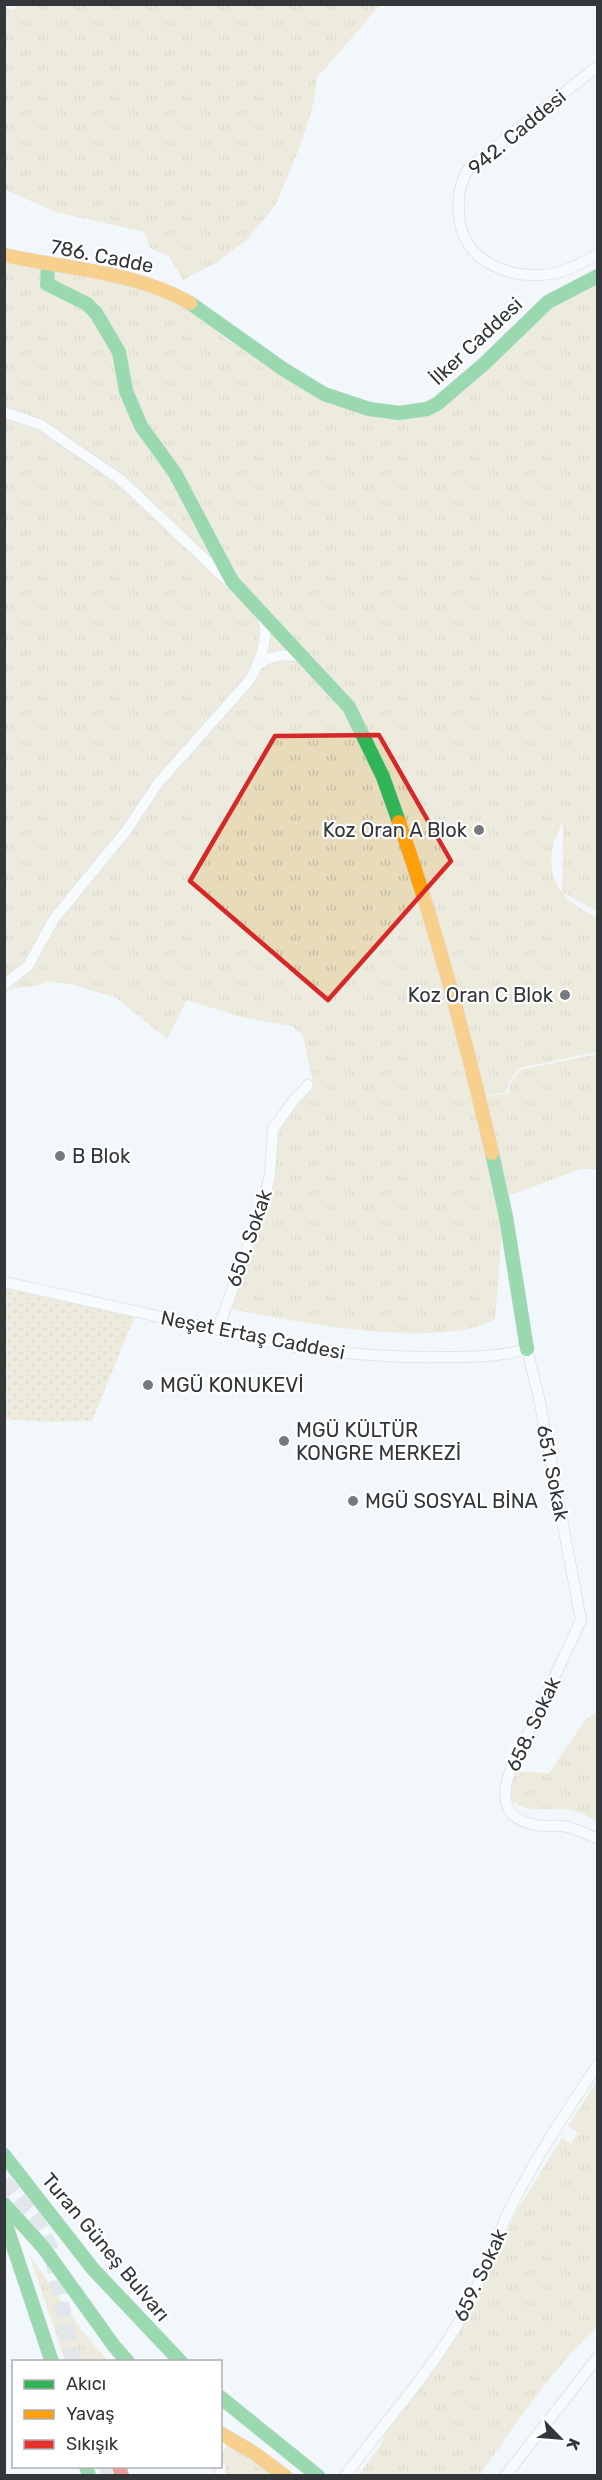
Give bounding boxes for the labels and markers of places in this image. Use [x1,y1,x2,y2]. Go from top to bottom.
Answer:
place label: Koz Oran A Blok [323,818,468,842]
marker: Koz Oran A Blok [472,823,486,837]
place label: Koz Oran C Blok [408,983,554,1007]
marker: Koz Oran C Blok [558,988,572,1002]
place label: B Blok [72,1144,131,1168]
marker: B Blok [53,1149,67,1163]
place label: MGÜ KONUKEVİ [160,1373,304,1397]
marker: MGÜ KONUKEVİ [141,1378,155,1392]
place label: MGÜ KÜLTÜR KONGRE MERKEZİ [296,1418,461,1465]
marker: MGÜ KÜLTÜR KONGRE MERKEZİ [277,1434,291,1448]
place label: MGÜ SOSYAL BİNA [365,1489,538,1513]
marker: MGÜ SOSYAL BİNA [346,1494,360,1508]

